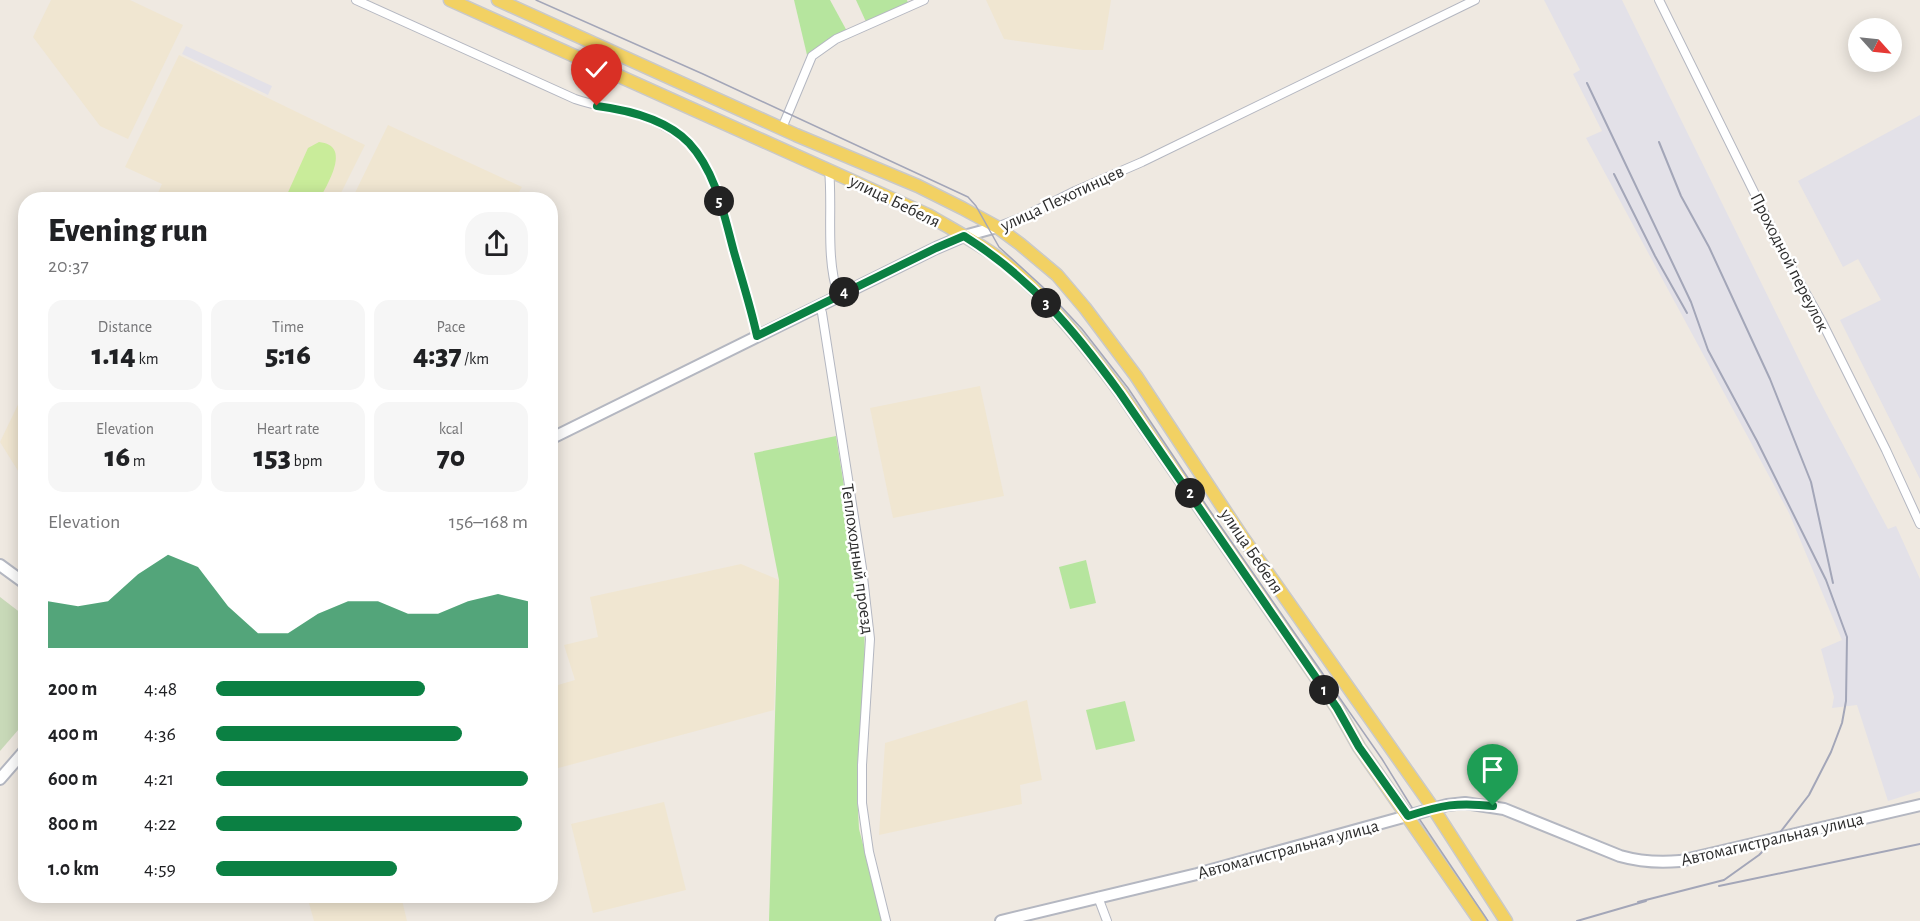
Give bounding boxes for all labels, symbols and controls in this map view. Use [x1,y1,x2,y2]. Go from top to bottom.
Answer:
north arrow [1848,18,1902,72]
map controls [1848,18,1902,72]
pin [571,44,622,106]
icon: check [580,53,613,86]
street label: улица Пехотинцев [997,163,1127,236]
street label: улица Бебеля [846,171,943,232]
pin: 5 [704,186,734,216]
street label: Проходной переулок [1746,190,1832,335]
text: 5 [716,193,722,209]
button: share [465,212,528,275]
text: Evening run [48,215,208,248]
text: 20:37 [48,256,89,276]
pin: 4 [829,277,859,307]
text: 4 [840,284,848,300]
pin: 3 [1031,288,1061,318]
text: 3 [1043,295,1049,311]
text: Distance [98,319,152,335]
text: Time [272,319,304,335]
text: Pace [437,319,465,335]
text: 1.14 [91,340,136,370]
text: 5:16 [265,340,311,370]
text: 4:37 [413,340,462,370]
text: km [136,351,159,367]
text: /km [462,351,489,367]
text: Elevation [96,421,154,437]
text: Heart rate [257,421,319,437]
text: kcal [439,421,463,437]
text: 16 [104,442,130,472]
text: 153 [253,442,291,472]
text: 70 [437,442,465,472]
text: m [130,453,146,469]
text: bpm [291,453,323,469]
pin: 2 [1175,478,1205,508]
street label: Теплоходный проезд [838,483,876,635]
text: 2 [1186,485,1194,501]
street label: улица Бебеля [1216,504,1287,597]
text: Elevation [48,512,120,532]
text: 156–168 m [449,512,528,532]
pin: 1 [1309,675,1339,705]
text: 200 m [48,679,97,699]
text: 4:48 [144,679,177,699]
text: 1 [1321,682,1327,698]
text: 400 m [48,724,98,744]
text: 4:36 [144,724,176,744]
pin [1467,744,1518,806]
icon: arrive [1476,753,1509,786]
text: 600 m [48,769,98,789]
text: 4:21 [144,769,174,789]
street label: Автомагистральная улица [1679,810,1865,870]
text: 800 m [48,814,98,834]
text: 4:22 [144,814,176,834]
street label: Автомагистральная улица [1196,817,1381,883]
text: 1.0 km [48,859,99,879]
text: 4:59 [144,859,176,879]

